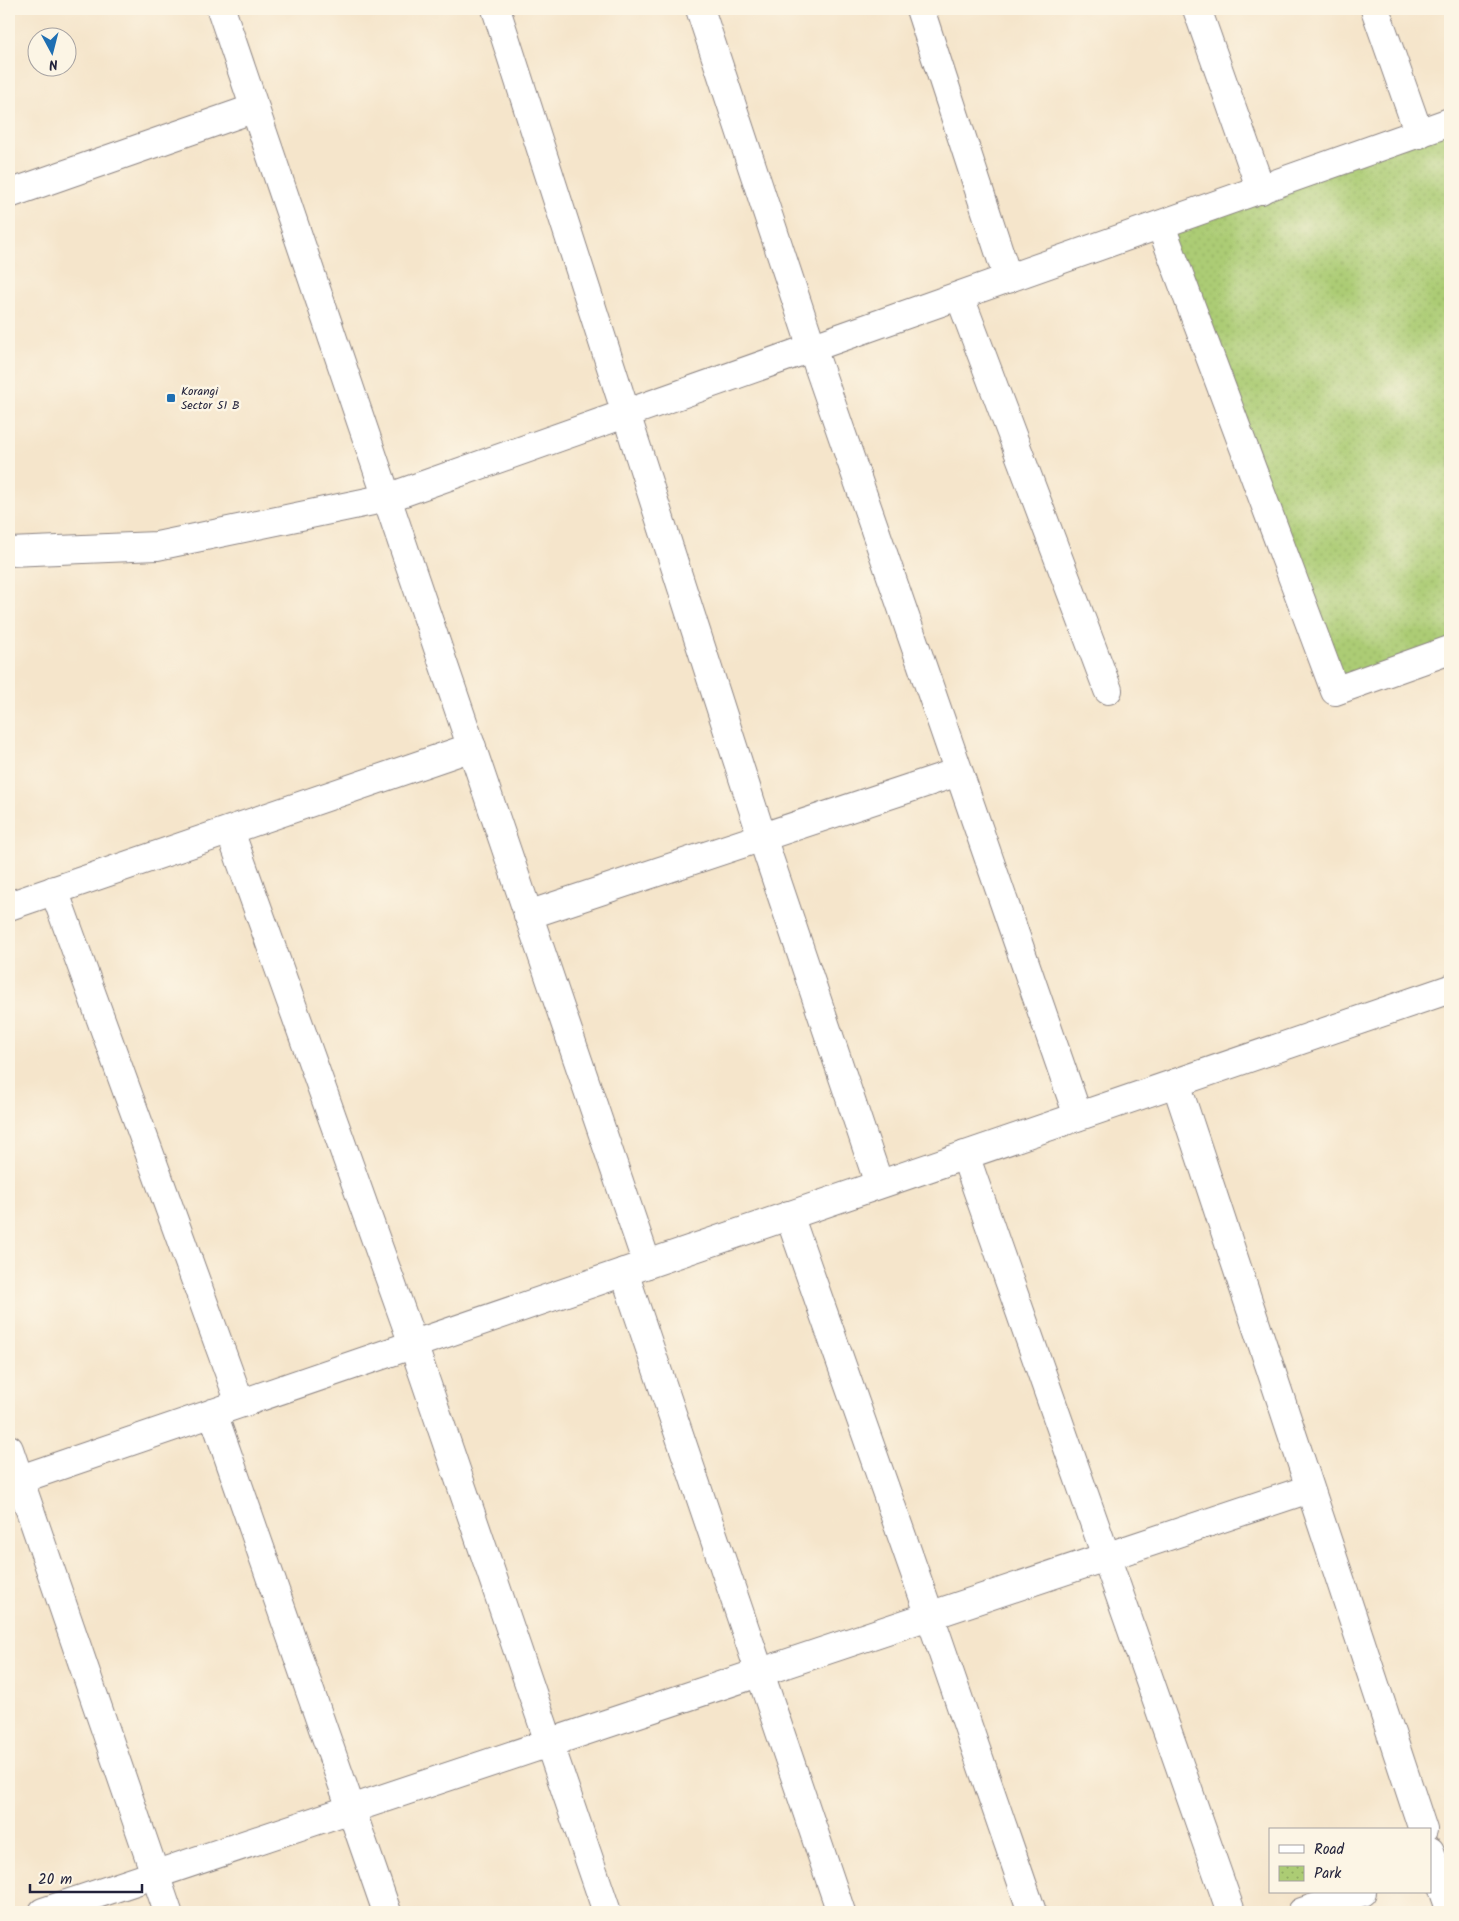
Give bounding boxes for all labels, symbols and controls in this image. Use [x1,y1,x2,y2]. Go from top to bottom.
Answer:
north arrow [28,28,78,78]
text: N [48,52,59,75]
place label: Korangi Sector 51 B [181,382,240,415]
marker: Korangi Sector 51 B [165,392,177,404]
legend [1269,1828,1432,1894]
text: Road [1314,1838,1345,1862]
scale bar [30,1861,142,1893]
text: Park [1314,1862,1342,1886]
text: 20 m [38,1868,72,1892]

